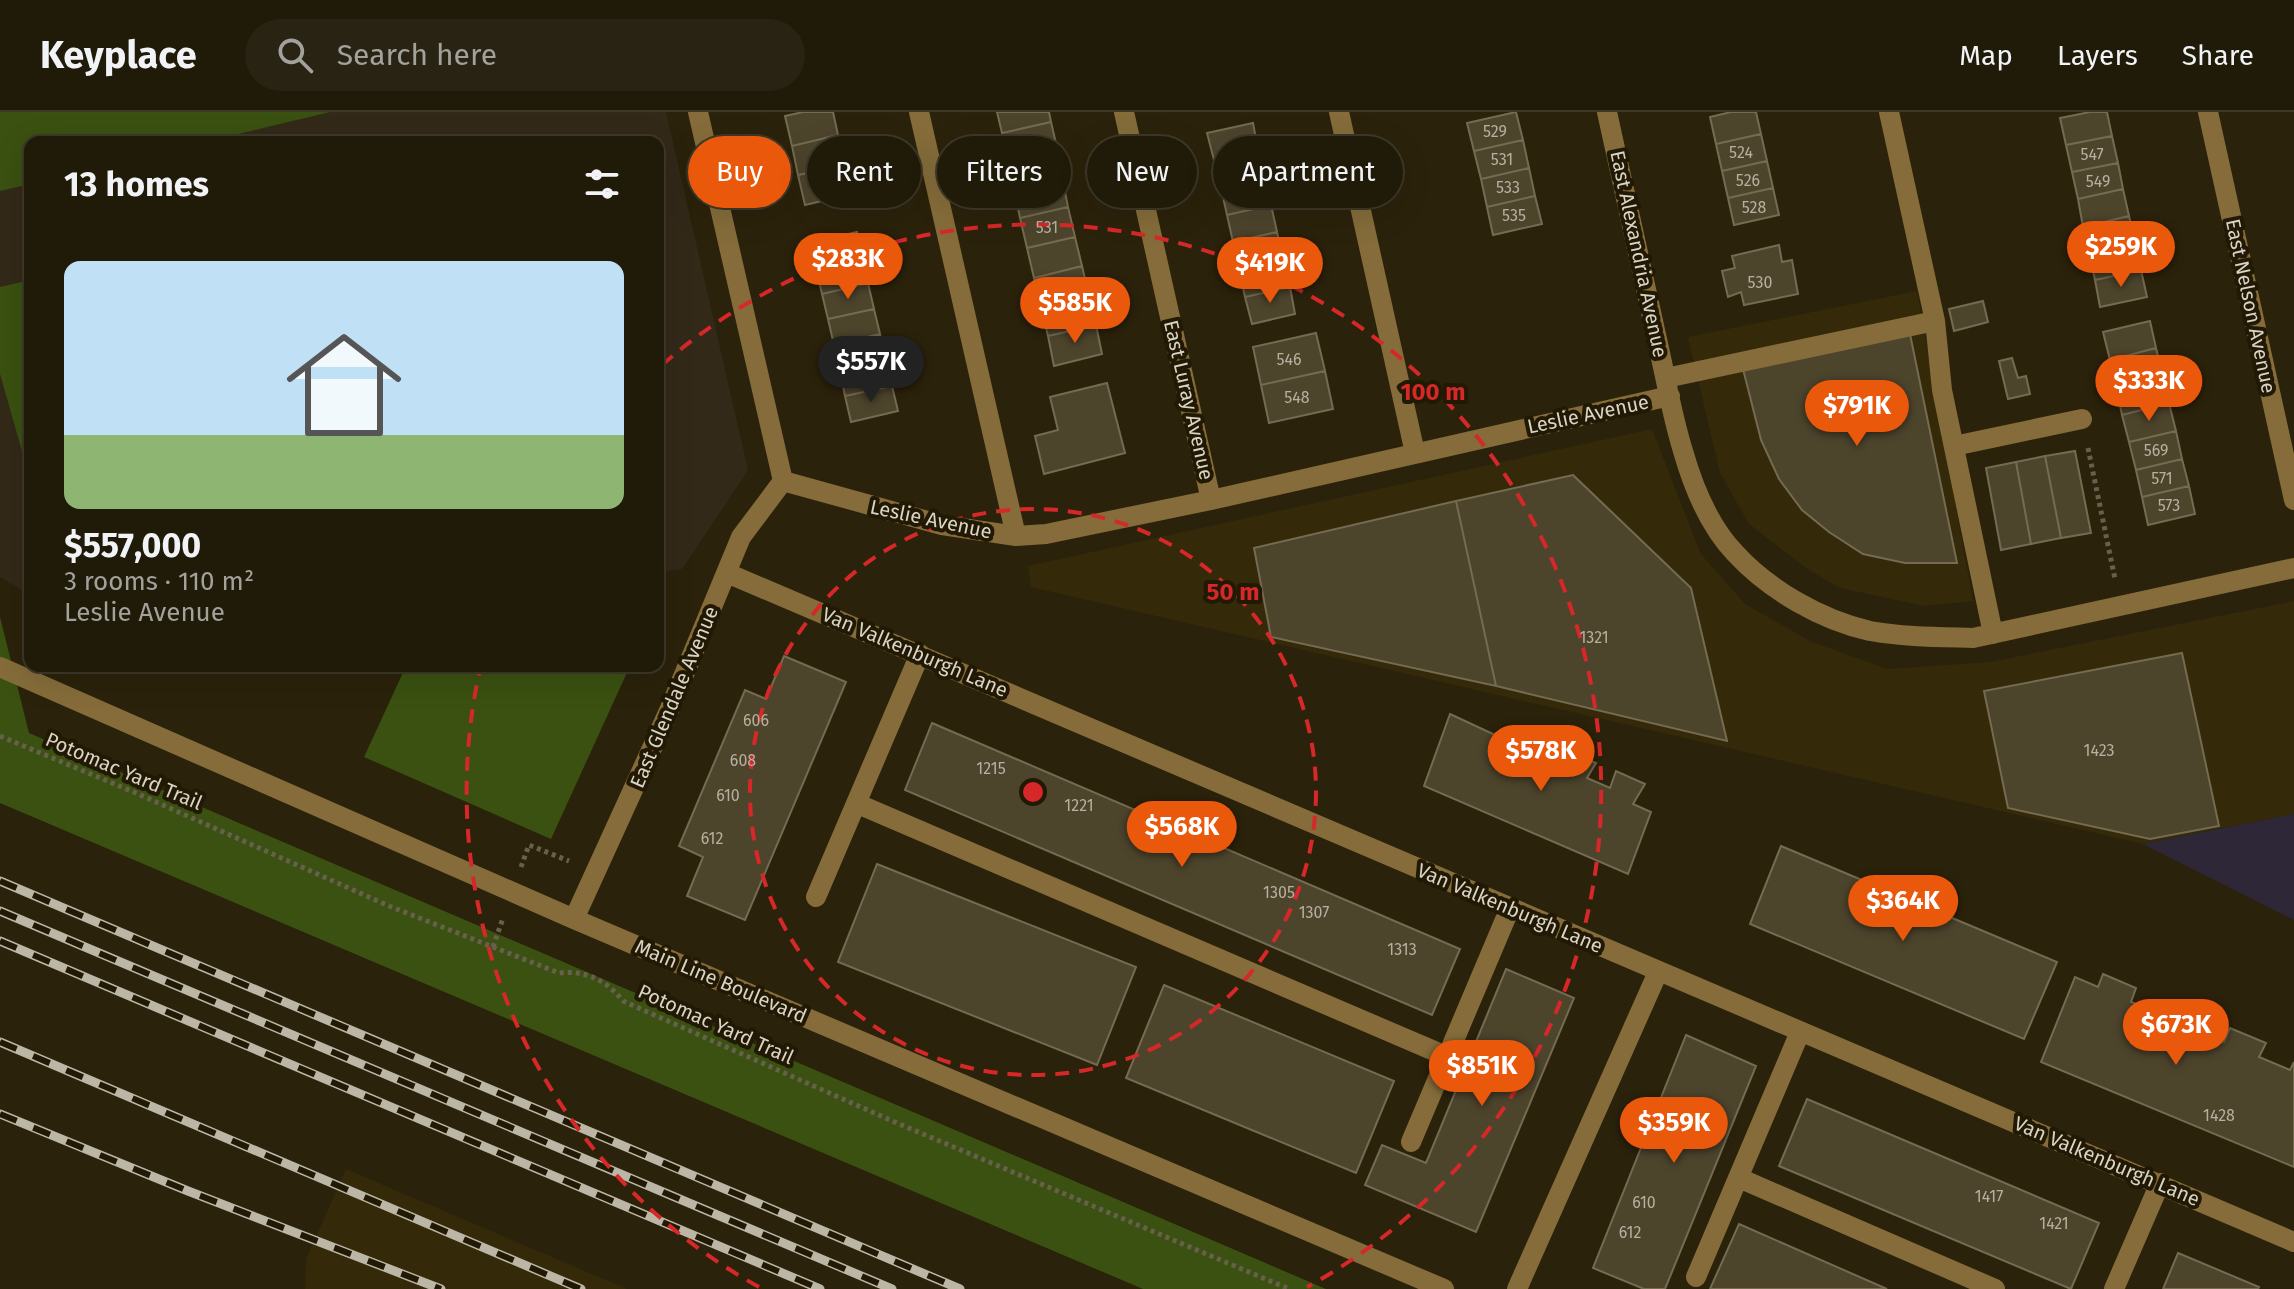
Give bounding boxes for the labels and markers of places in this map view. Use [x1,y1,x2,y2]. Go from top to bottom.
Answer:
pin: $259K [2065,221,2177,289]
pin: $283K [792,233,904,301]
pin: $419K [1214,237,1326,305]
pin: $585K [1019,277,1131,345]
pin: $557K [815,336,927,404]
pin: $333K [2093,355,2205,423]
pin: $791K [1801,380,1913,448]
pin: $578K [1485,725,1597,793]
centre of rings [1019,778,1047,806]
pin: $568K [1126,801,1238,869]
pin: $364K [1847,875,1959,943]
pin: $673K [2120,999,2232,1067]
pin: $851K [1426,1040,1538,1108]
pin: $359K [1618,1097,1730,1165]

